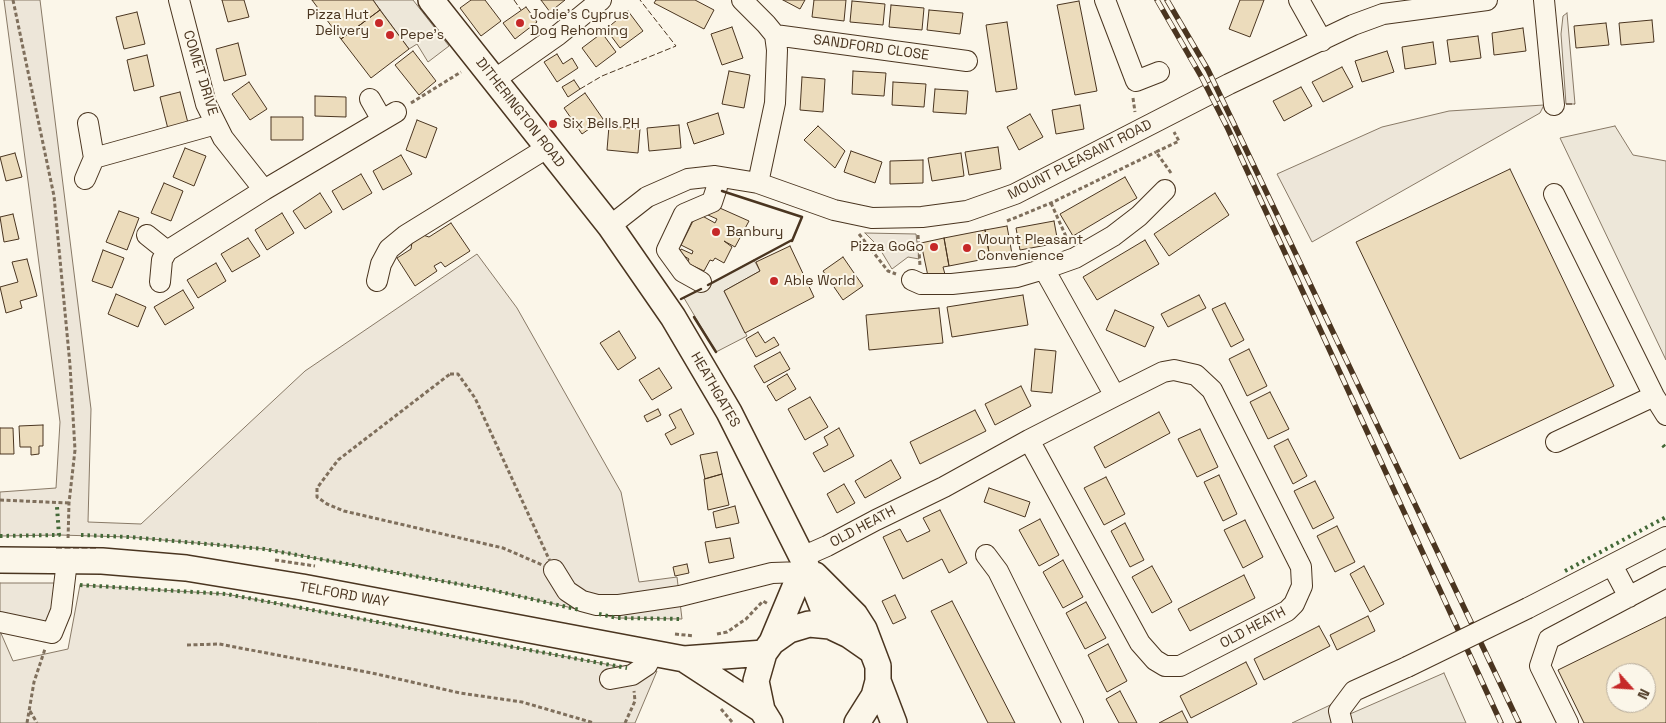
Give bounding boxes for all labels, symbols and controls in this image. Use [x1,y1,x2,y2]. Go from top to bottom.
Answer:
place label: Pizza Hut Delivery [307,7,369,40]
place label: Jodie's Cyprus Dog Rehoming [530,7,629,40]
marker: Pizza Hut Delivery [373,17,385,29]
marker: Jodie's Cyprus Dog Rehoming [514,17,526,29]
place label: Pepe's [400,27,444,43]
street label: COMET DRIVE [179,28,221,118]
marker: Pepe's [384,29,396,41]
street label: SANDFORD CLOSE [812,32,930,64]
street label: DITHERINGTON ROAD [472,55,568,171]
place label: Six Bells PH [563,116,640,132]
street label: MOUNT PLEASANT ROAD [1005,116,1155,204]
marker: Six Bells PH [547,118,559,130]
place label: Banbury [726,224,783,240]
marker: Banbury [710,226,722,238]
place label: Mount Pleasant Convenience [977,232,1083,264]
place label: Pizza GoGo [850,239,924,255]
marker: Pizza GoGo [928,241,940,253]
marker: Mount Pleasant Convenience [961,242,973,254]
place label: Able World [784,273,856,289]
marker: Able World [768,275,780,287]
street label: HEATHGATES [687,349,743,431]
street label: OLD HEATH [827,503,899,551]
street label: TELFORD WAY [298,579,390,611]
street label: OLD HEATH [1217,604,1289,652]
north arrow [1606,663,1656,713]
text: N [1633,686,1654,702]

